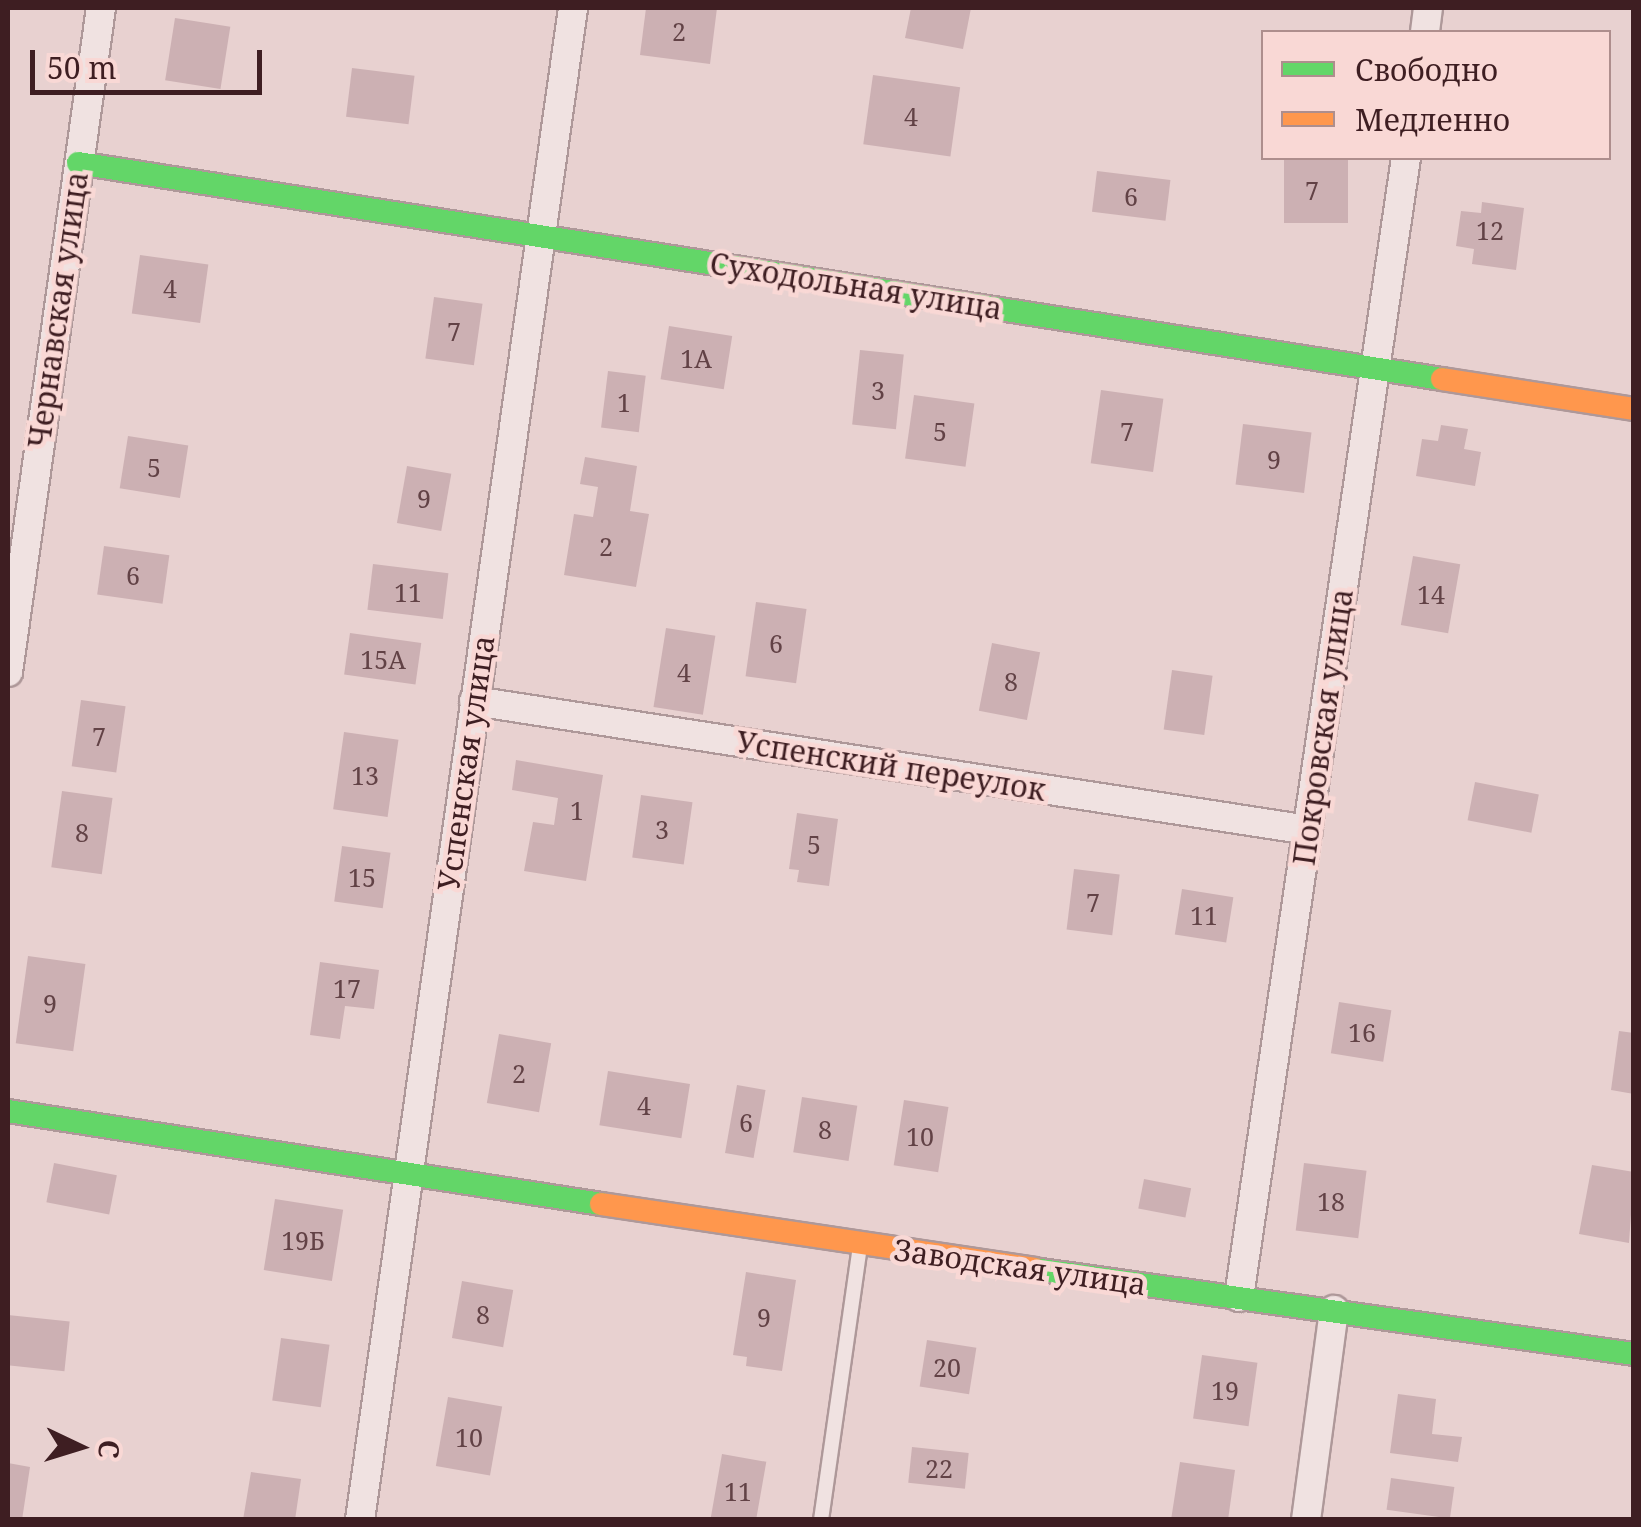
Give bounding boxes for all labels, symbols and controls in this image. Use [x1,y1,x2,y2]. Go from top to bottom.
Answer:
house number: 2 [672,16,686,46]
scale bar [35,30,268,92]
legend [1261,30,1611,160]
text: 50 m [47,47,117,88]
text: Свободно [1355,49,1498,90]
text: Медленно [1355,99,1510,140]
house number: 4 [904,101,918,131]
street label: Чернавская улица [21,169,95,451]
house number: 7 [1305,175,1319,205]
house number: 6 [1124,181,1138,211]
house number: 12 [1476,215,1504,245]
street label: Суходольная улица [707,245,1005,327]
house number: 4 [163,273,177,303]
house number: 7 [447,316,461,346]
house number: 1А [680,343,712,373]
house number: 3 [871,375,885,405]
house number: 1 [617,387,631,417]
house number: 5 [933,416,947,446]
house number: 7 [1120,416,1134,446]
house number: 9 [1267,444,1281,474]
house number: 5 [147,452,161,482]
house number: 9 [417,483,431,513]
house number: 2 [599,531,613,561]
house number: 6 [126,560,140,590]
house number: 11 [394,577,422,607]
house number: 14 [1417,579,1445,609]
street label: Покровская улица [1286,586,1360,868]
house number: 6 [769,628,783,658]
street label: Успенская улица [430,633,502,893]
house number: 15А [360,644,406,674]
house number: 4 [677,657,691,687]
house number: 8 [1004,666,1018,696]
house number: 7 [92,721,106,751]
street label: Успенский переулок [734,724,1048,808]
house number: 13 [351,760,379,790]
house number: 1 [570,795,584,825]
house number: 3 [655,814,669,844]
house number: 8 [75,817,89,847]
house number: 5 [807,829,821,859]
house number: 15 [348,862,376,892]
house number: 7 [1086,887,1100,917]
house number: 11 [1190,900,1218,930]
house number: 17 [333,973,361,1003]
house number: 9 [43,988,57,1018]
house number: 16 [1348,1017,1376,1047]
house number: 2 [512,1058,526,1088]
house number: 4 [637,1090,651,1120]
house number: 6 [739,1107,753,1137]
house number: 8 [818,1114,832,1144]
house number: 10 [906,1121,934,1151]
house number: 18 [1317,1186,1345,1216]
house number: 19Б [281,1225,325,1255]
street label: Заводская улица [891,1231,1149,1303]
house number: 8 [476,1299,490,1329]
house number: 9 [757,1302,771,1332]
house number: 20 [933,1352,961,1382]
house number: 19 [1211,1375,1239,1405]
north arrow [30,1397,130,1497]
house number: 10 [455,1422,483,1452]
text: С [90,1439,130,1460]
house number: 22 [925,1453,953,1483]
house number: 11 [724,1476,752,1506]

